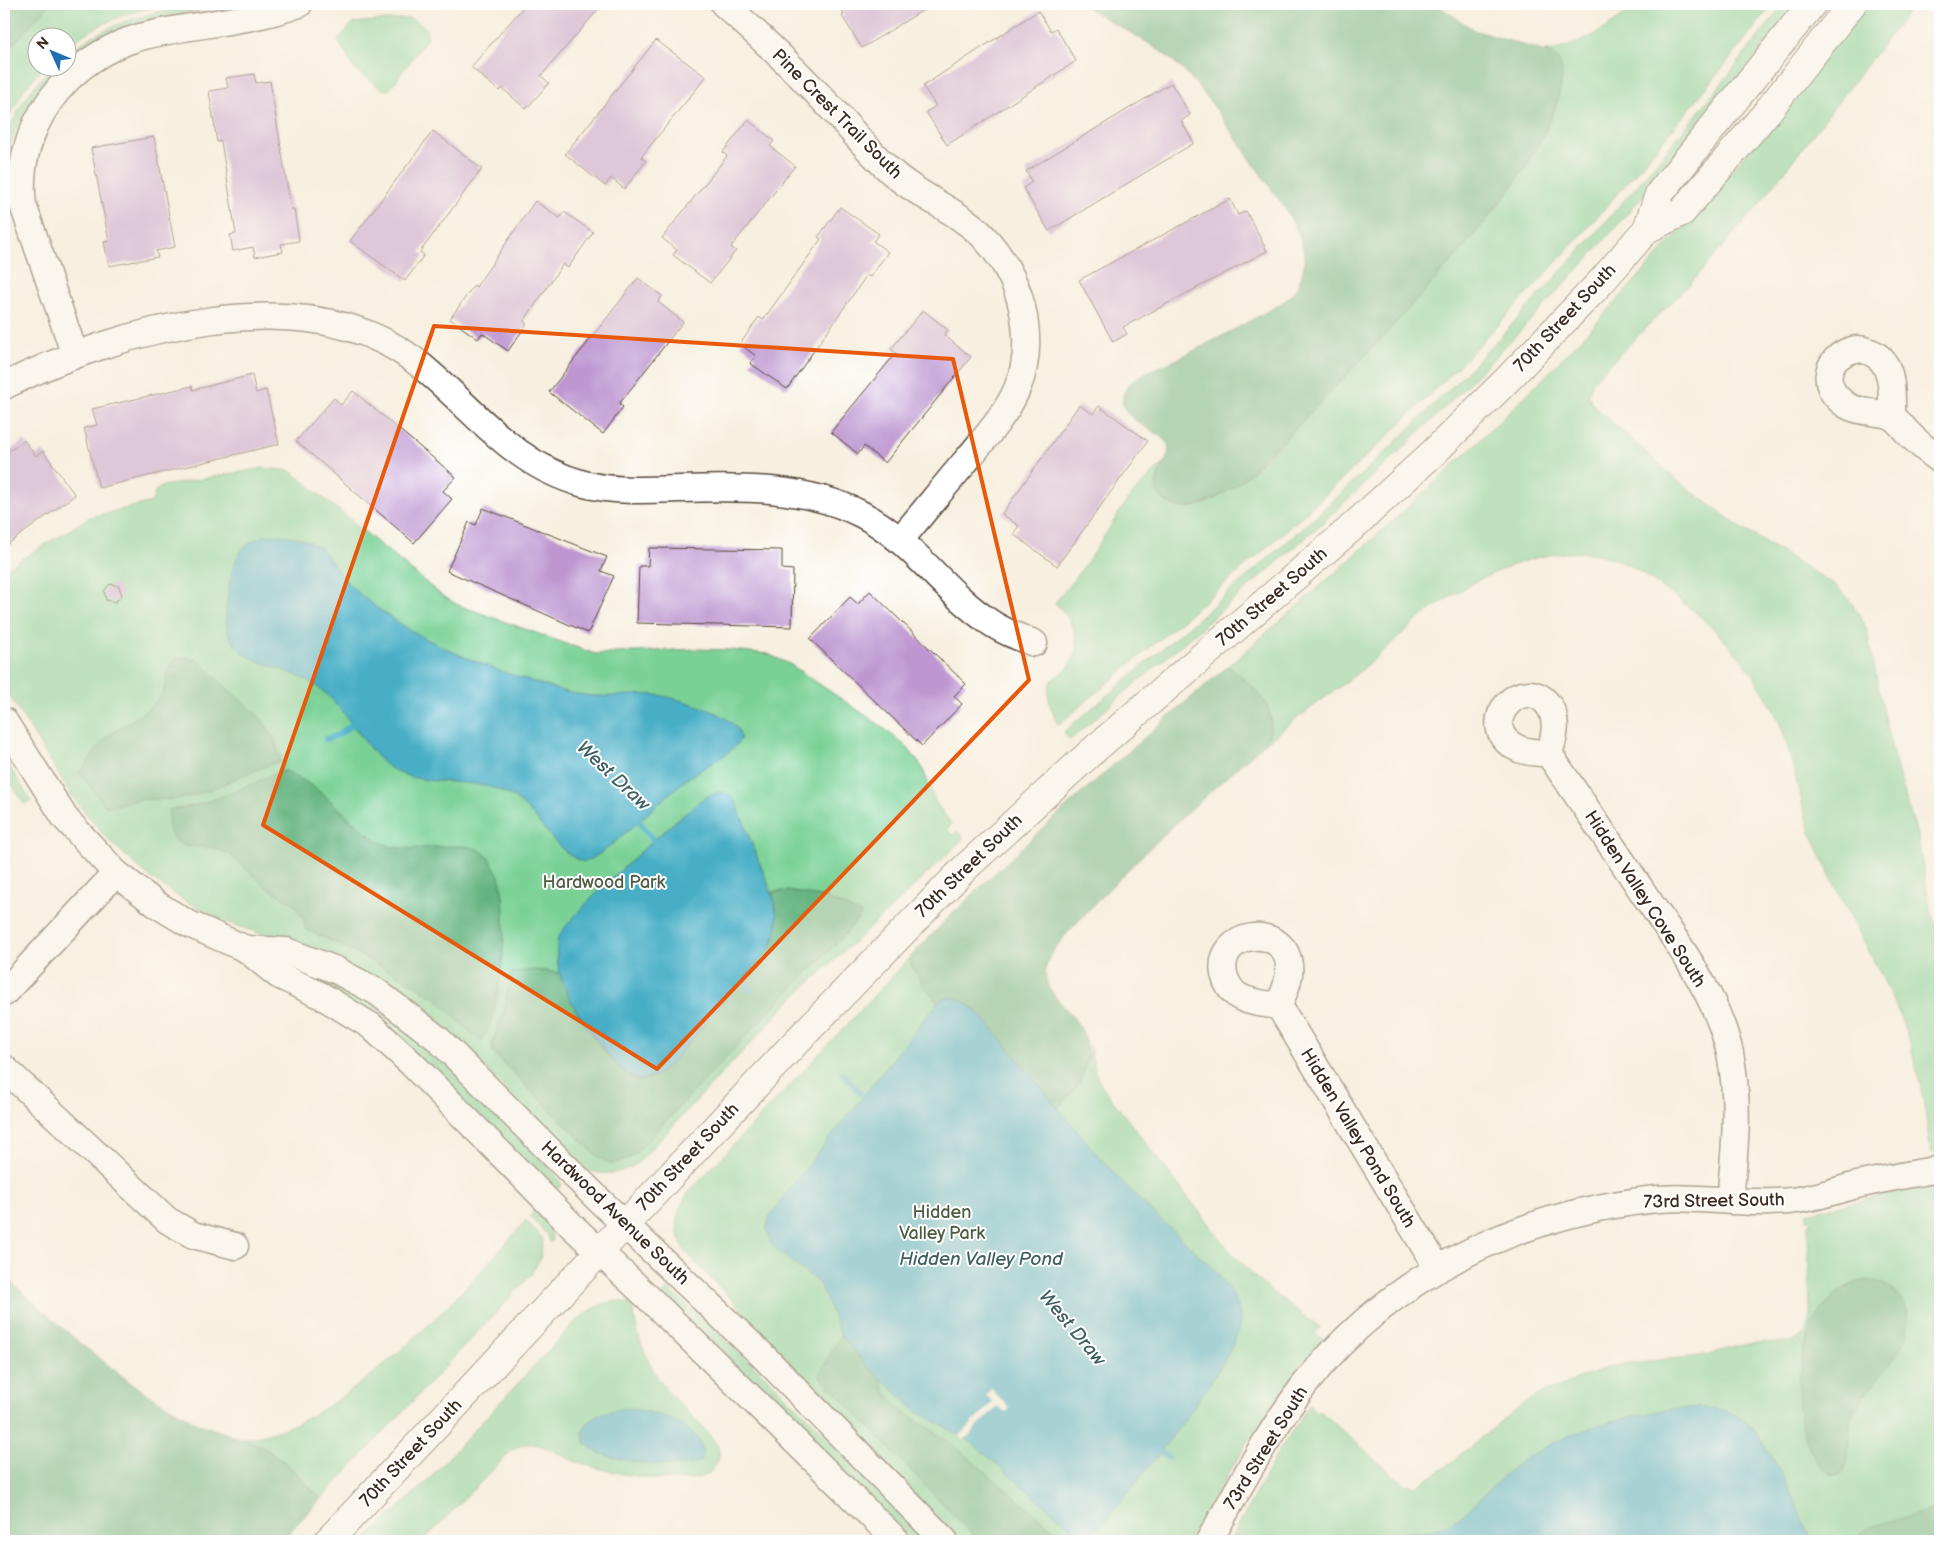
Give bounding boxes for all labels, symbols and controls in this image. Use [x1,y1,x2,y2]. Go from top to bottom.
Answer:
north arrow [28,28,78,78]
text: N [33,34,53,53]
street label: Pine Crest Trail South [768,45,906,183]
street label: 70th Street South [1510,260,1620,376]
street label: 70th Street South [1212,543,1332,651]
water label: West Draw [572,736,655,817]
street label: Hidden Valley Cove South [1580,807,1710,991]
street label: 70th Street South [911,810,1027,922]
park label: Hardwood Park [543,872,666,893]
street label: Hidden Valley Pond South [1296,1045,1420,1232]
street label: 70th Street South [633,1099,743,1215]
street label: Hardwood Avenue South [536,1137,694,1289]
street label: 73rd Street South [1643,1189,1785,1213]
park label: Hidden Valley Park [899,1202,985,1244]
water label: Hidden Valley Pond [899,1248,1064,1271]
water label: West Draw [1034,1285,1111,1372]
street label: 73rd Street South [1220,1383,1312,1513]
street label: 70th Street South [356,1395,466,1511]

